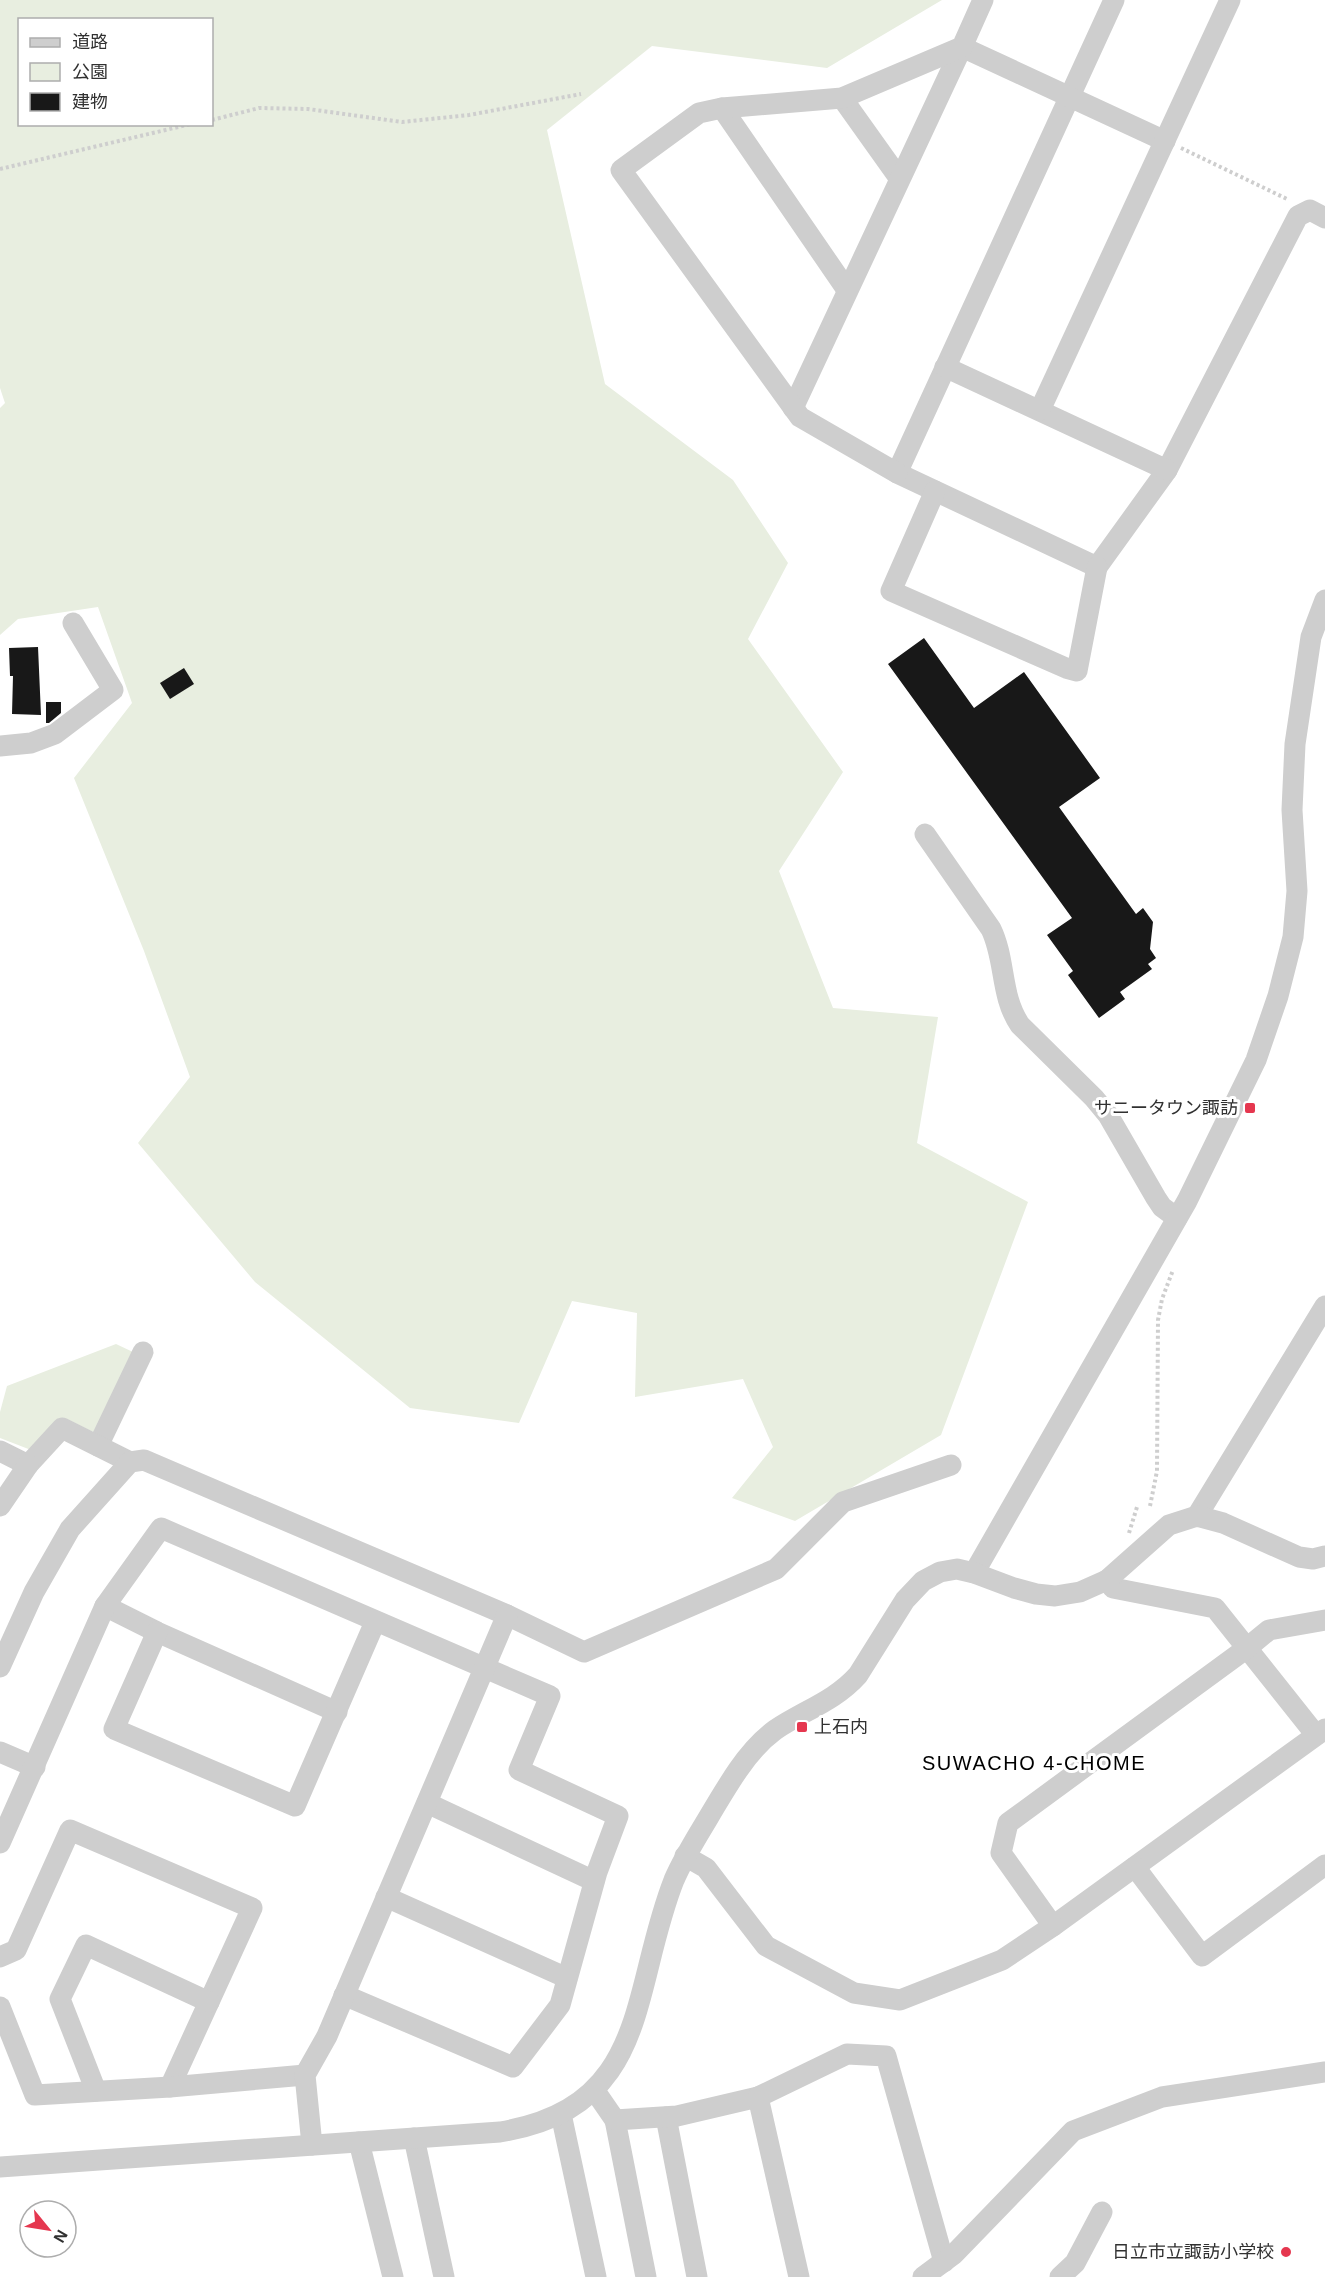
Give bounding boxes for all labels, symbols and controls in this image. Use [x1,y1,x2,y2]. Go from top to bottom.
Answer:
legend [18,18,213,126]
text: 道路 [72,32,108,52]
text: 公園 [72,62,108,82]
text: 建物 [72,92,108,112]
place label: サニータウン諏訪 [1094,1098,1238,1118]
marker: サニータウン諏訪 [1243,1101,1257,1115]
place label: 上石内 [814,1717,868,1737]
marker: 上石内 [795,1720,809,1734]
district label: SUWACHO 4-CHOME [922,1752,1146,1774]
north arrow [18,2199,78,2259]
text: N [50,2227,71,2246]
place label: 日立市立諏訪小学校 [1112,2242,1274,2262]
marker: 日立市立諏訪小学校 [1279,2245,1293,2259]

